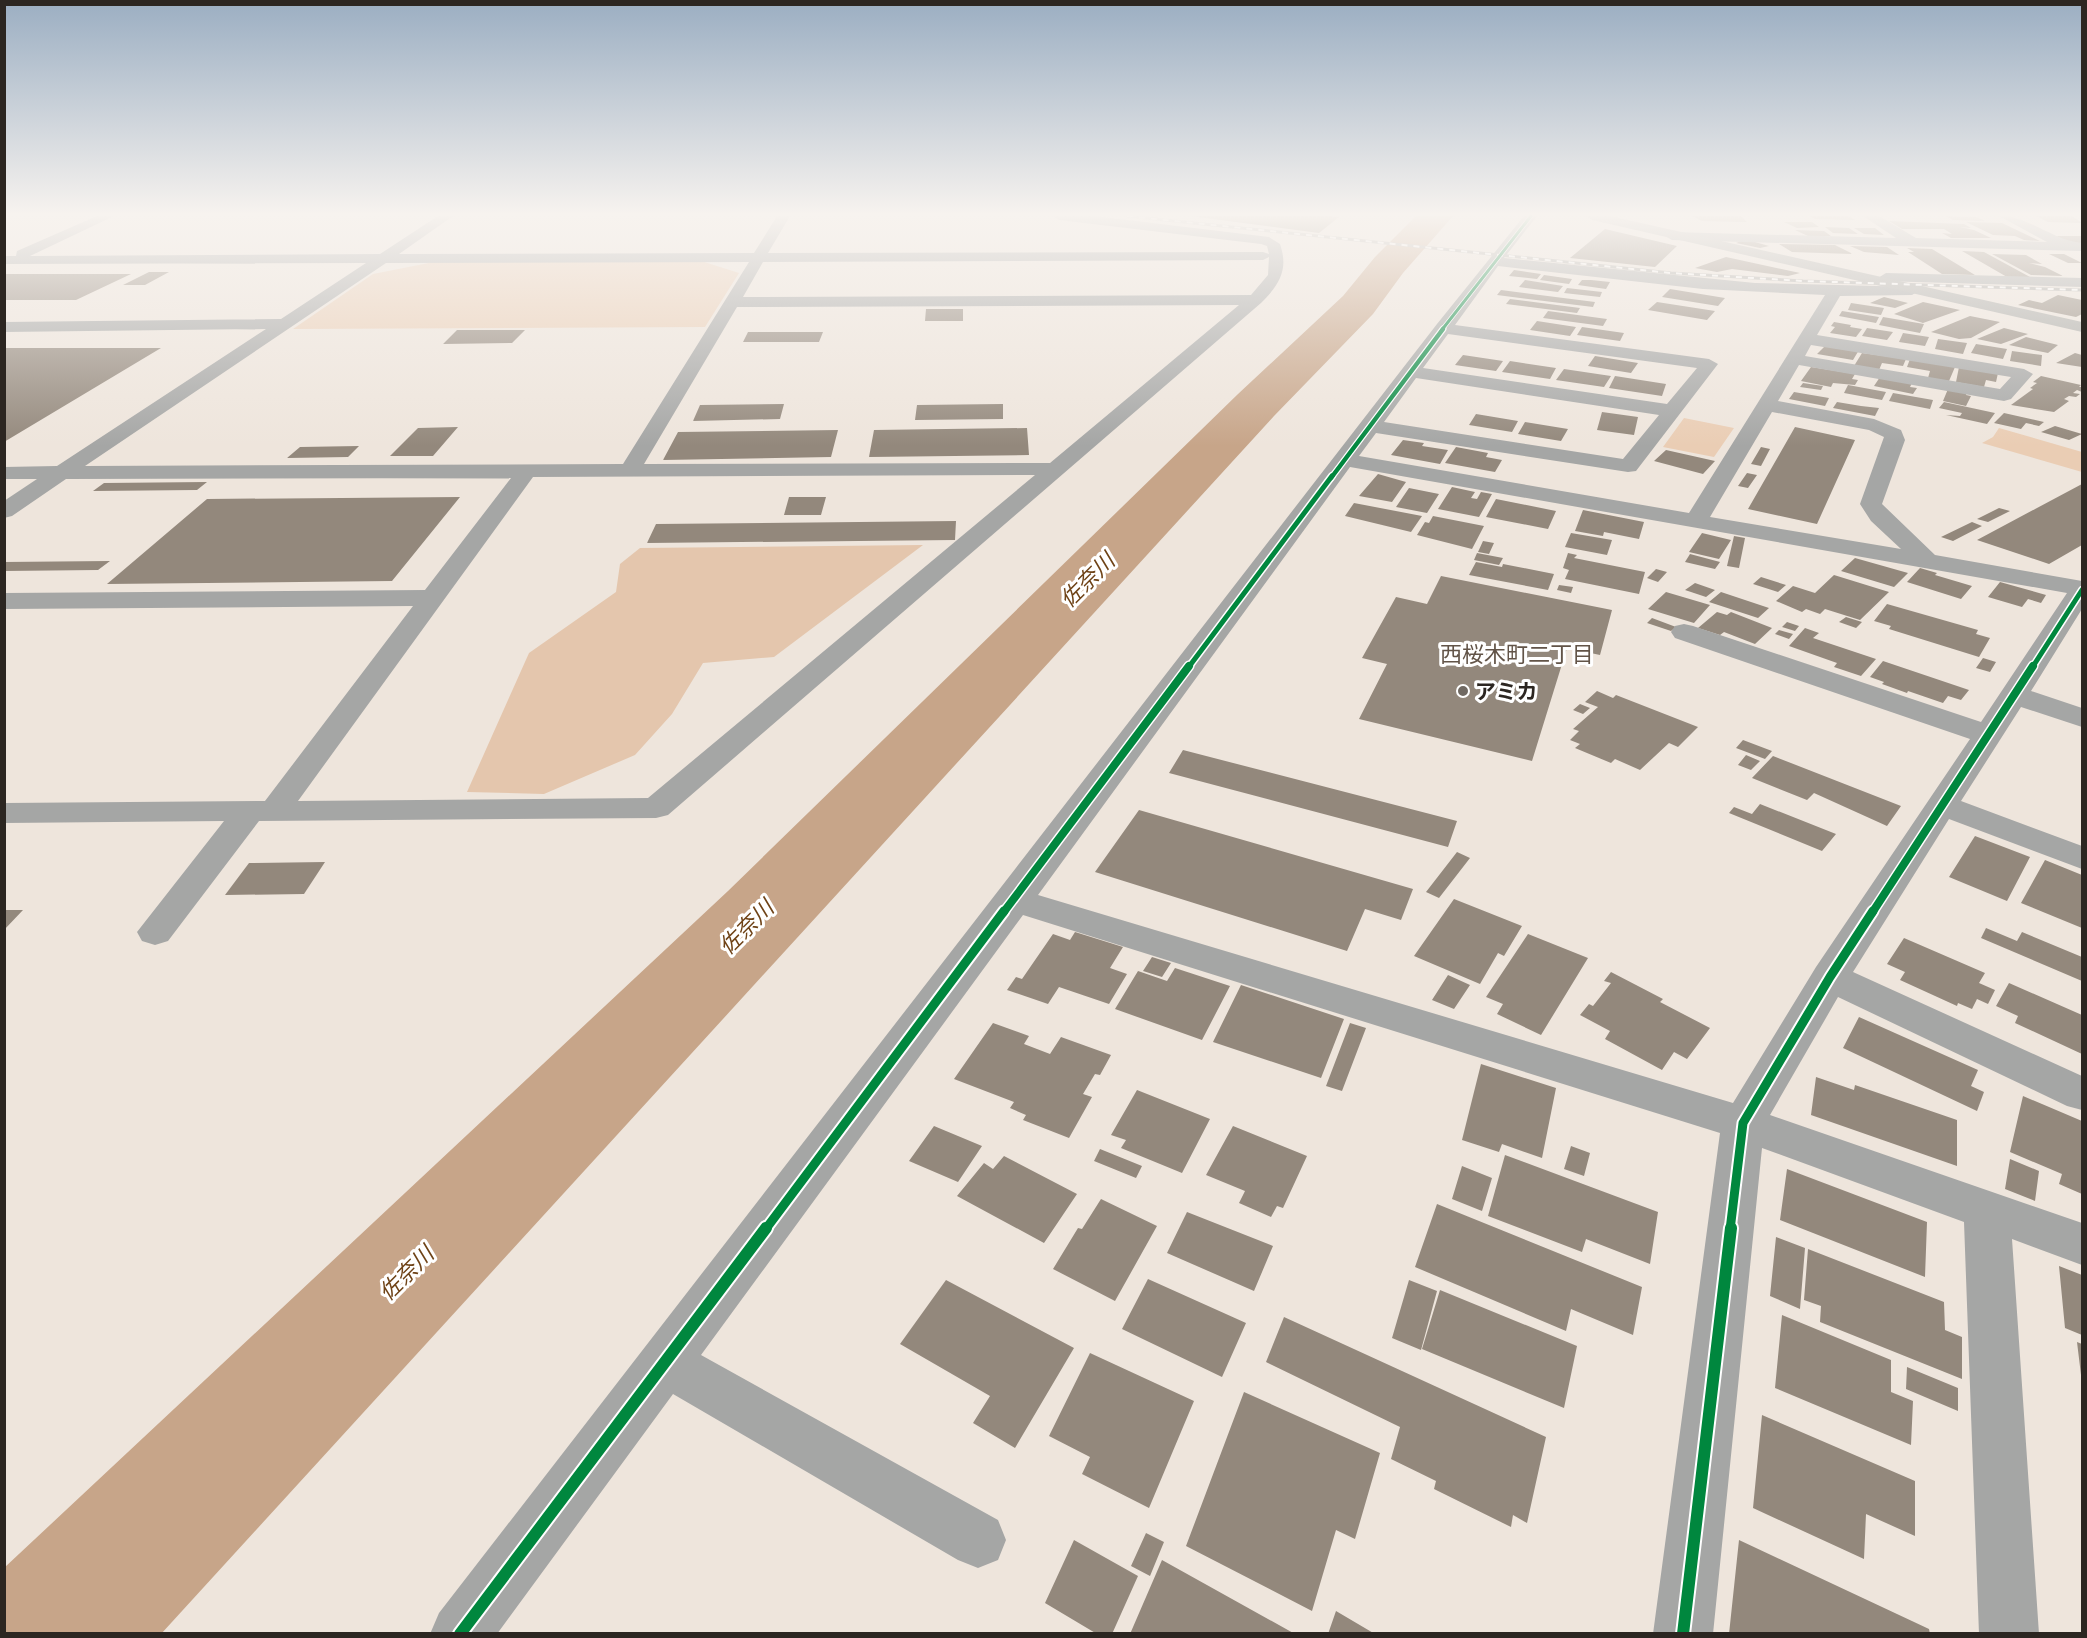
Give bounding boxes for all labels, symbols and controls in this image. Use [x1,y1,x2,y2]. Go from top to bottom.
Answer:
water label: 佐奈川 [1054,545,1122,613]
district label: 西桜木町二丁目 [1440,640,1594,668]
place label: アミカ [1475,678,1538,704]
marker: アミカ [1456,684,1470,698]
water label: 佐奈川 [713,892,781,960]
water label: 佐奈川 [373,1238,441,1306]

